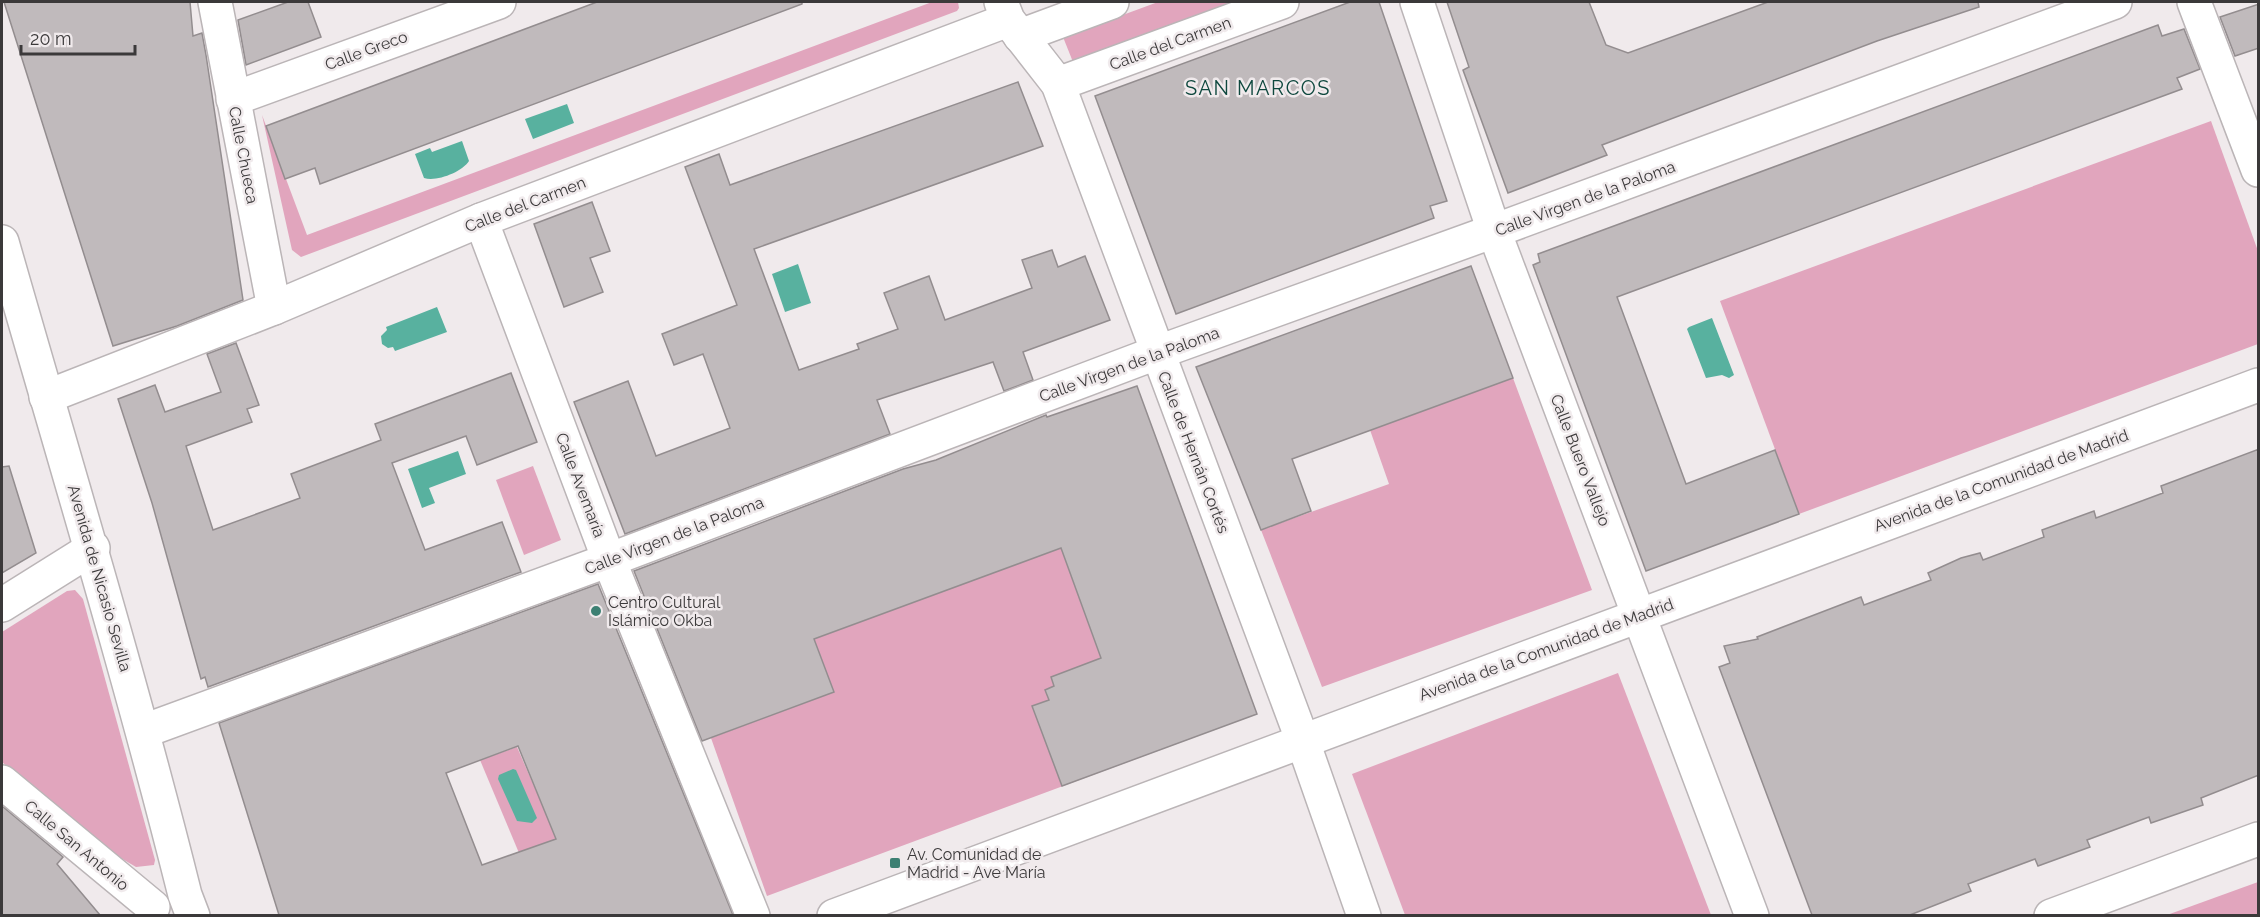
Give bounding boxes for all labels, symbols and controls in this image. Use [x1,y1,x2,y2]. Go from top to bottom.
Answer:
street label: Calle del Carmen [1107,13,1234,74]
scale bar [21,18,135,56]
street label: Calle Greco [322,27,410,74]
text: 20 m [30,28,72,49]
district label: SAN MARCOS [1185,76,1331,100]
street label: Calle Chueca [225,105,262,205]
street label: Calle Virgen de la Paloma [1493,157,1678,240]
street label: Calle del Carmen [462,173,588,236]
street label: Calle Virgen de la Paloma [1037,323,1222,406]
street label: Calle de Hernán Cortés [1154,369,1233,536]
street label: Calle Buero Vallejo [1547,392,1614,529]
street label: Avenida de la Comunidad de Madrid [1871,425,2131,535]
street label: Calle Avemaría [552,430,609,540]
street label: Avenida de Nicasio Sevilla [64,483,135,674]
street label: Calle Virgen de la Paloma [582,493,766,578]
place label: Centro Cultural Islámico Okba [608,593,721,630]
street label: Avenida de la Comunidad de Madrid [1416,594,1676,704]
marker: Centro Cultural Islámico Okba [589,604,603,618]
street label: Calle San Antonio [21,796,133,895]
place label: Av. Comunidad de Madrid - Ave María [907,845,1046,882]
marker: Av. Comunidad de Madrid - Ave María [888,856,902,870]

